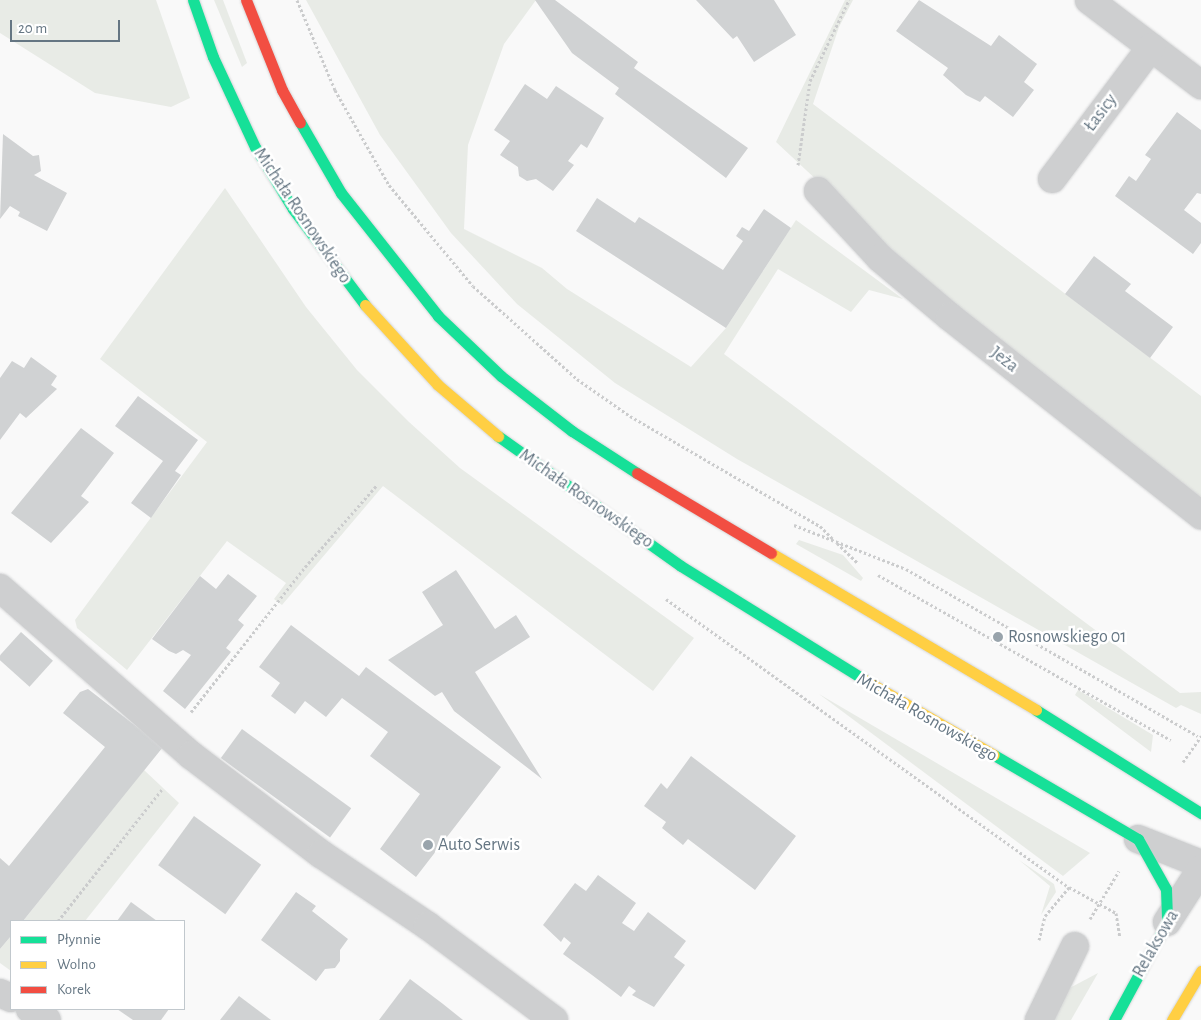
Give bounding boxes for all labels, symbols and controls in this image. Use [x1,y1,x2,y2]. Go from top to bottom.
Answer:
scale bar [12,10,122,42]
text: 20 m [18,21,47,36]
street label: Łasicy [1080,90,1122,136]
street label: Michała Rosnowskiego [249,144,355,288]
street label: Jeża [986,342,1022,378]
street label: Michała Rosnowskiego [515,445,657,553]
place label: Rosnowskiego 01 [1008,626,1126,648]
marker: Rosnowskiego 01 [992,631,1004,643]
street label: Michała Rosnowskiego [853,669,1001,767]
place label: Auto Serwis [438,834,520,856]
marker: Auto Serwis [422,839,434,851]
street label: Relaksowa [1128,907,1184,981]
legend [10,920,185,1010]
text: Płynnie [57,932,101,947]
text: Wolno [57,957,96,972]
text: Korek [57,982,91,997]

